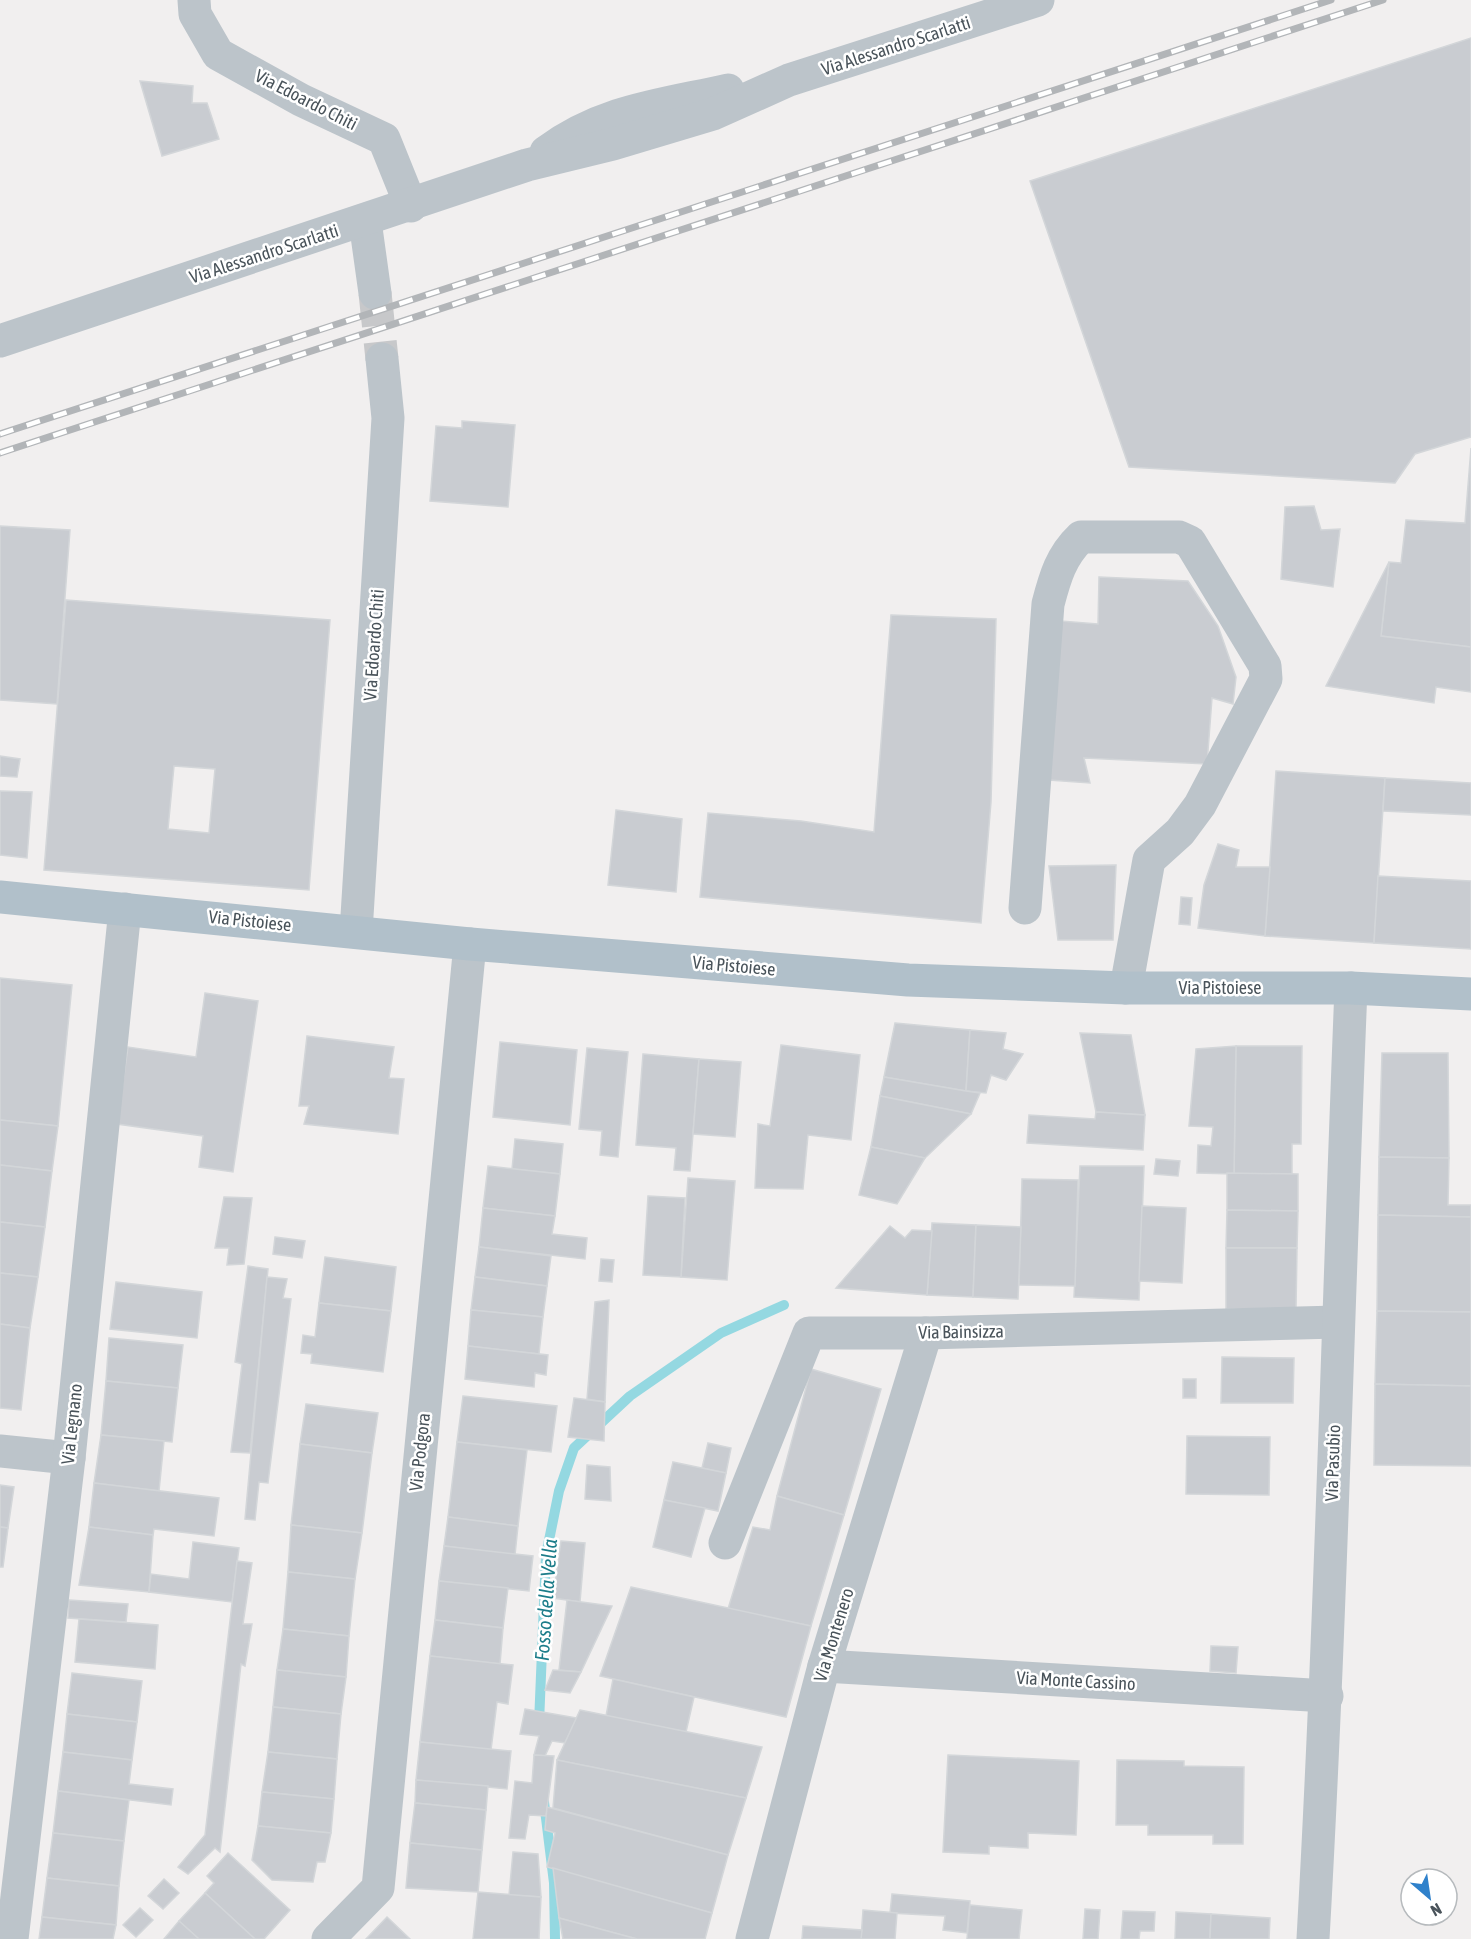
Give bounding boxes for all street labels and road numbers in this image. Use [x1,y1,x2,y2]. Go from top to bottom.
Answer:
street label: Via Alessandro Scarlatti [819,12,973,80]
street label: Via Edoardo Chiti [252,65,361,134]
street label: Via Alessandro Scarlatti [187,220,341,288]
street label: Via Edoardo Chiti [359,588,388,702]
street label: Via Pistoiese [208,906,292,935]
street label: Via Pistoiese [692,951,776,980]
street label: Via Pistoiese [1178,977,1262,998]
street label: Via Bainsizza [918,1320,1004,1343]
street label: Via Legnano [57,1383,86,1465]
street label: Via Podgora [405,1412,434,1492]
street label: Via Pasubio [1321,1424,1344,1502]
street label: Via Montenero [809,1585,858,1684]
street label: Via Monte Cassino [1016,1667,1136,1694]

